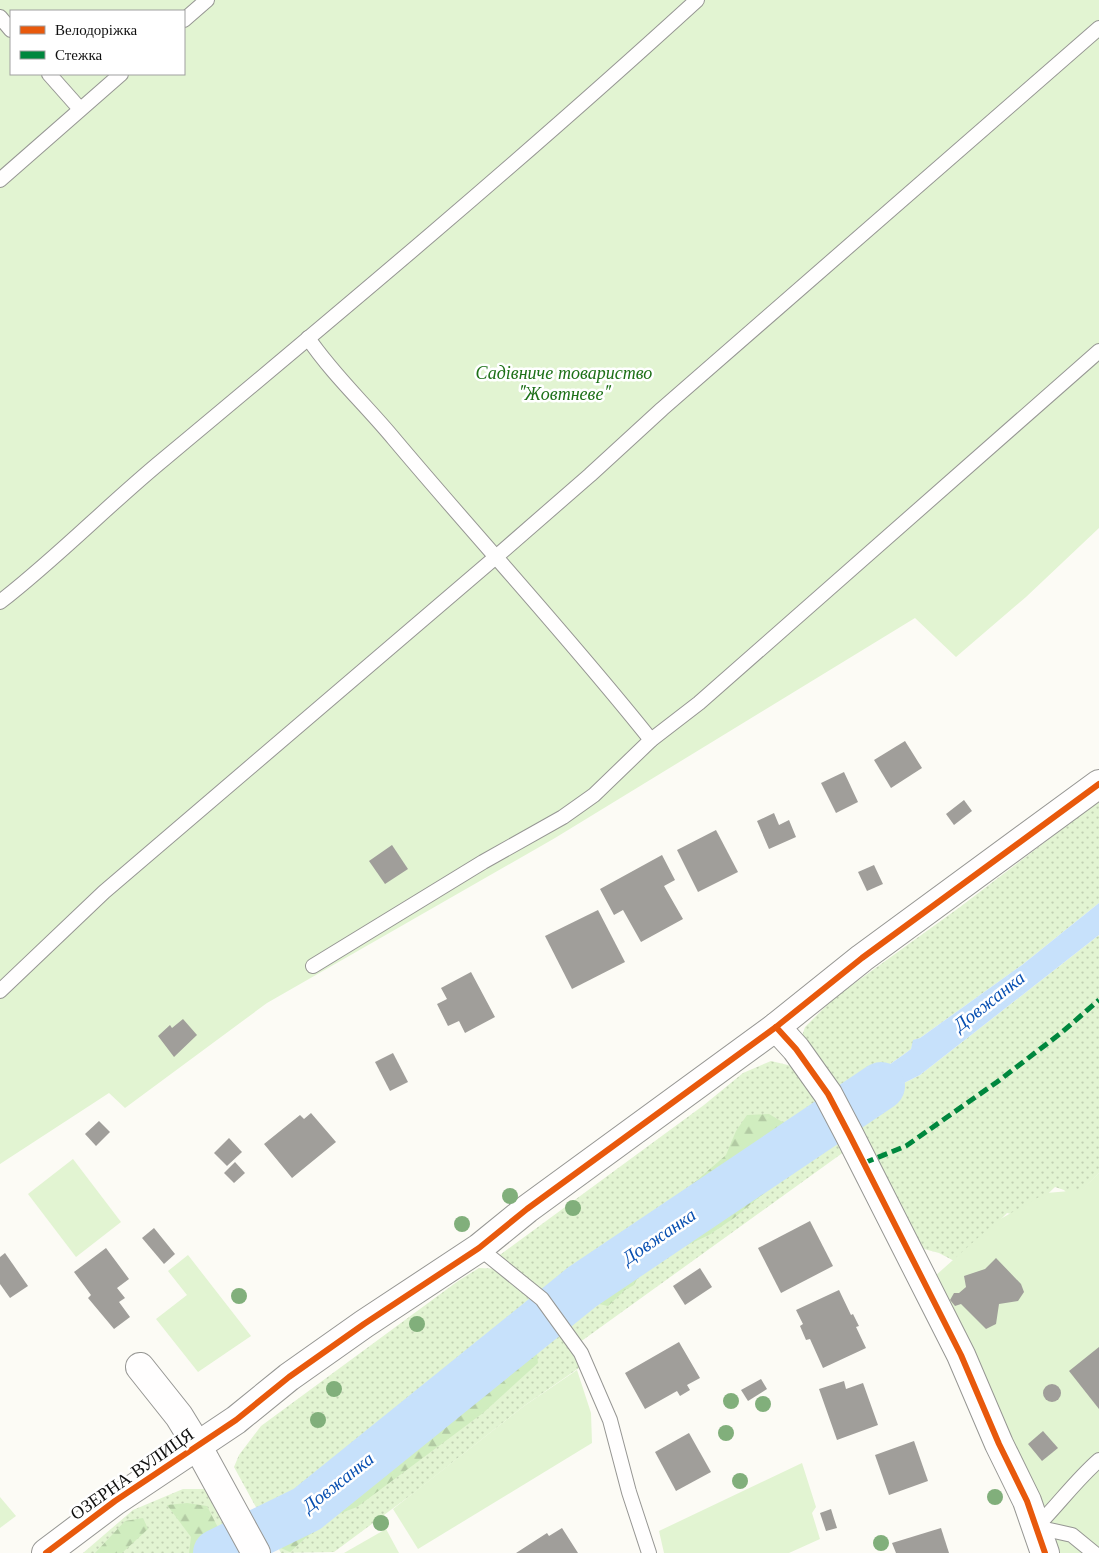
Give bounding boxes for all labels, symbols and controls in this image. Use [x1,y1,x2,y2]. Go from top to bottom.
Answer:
legend [10,10,185,75]
text: Велодоріжка [55,20,137,39]
text: Стежка [55,45,102,64]
park label: Садівниче товариство "Жовтневе" [476,362,652,405]
water label: Довжанка [947,966,1029,1037]
water label: Довжанка [616,1203,700,1270]
street label: ОЗЕРНА ВУЛИЦЯ [66,1423,198,1525]
water label: Довжанка [296,1447,378,1518]

